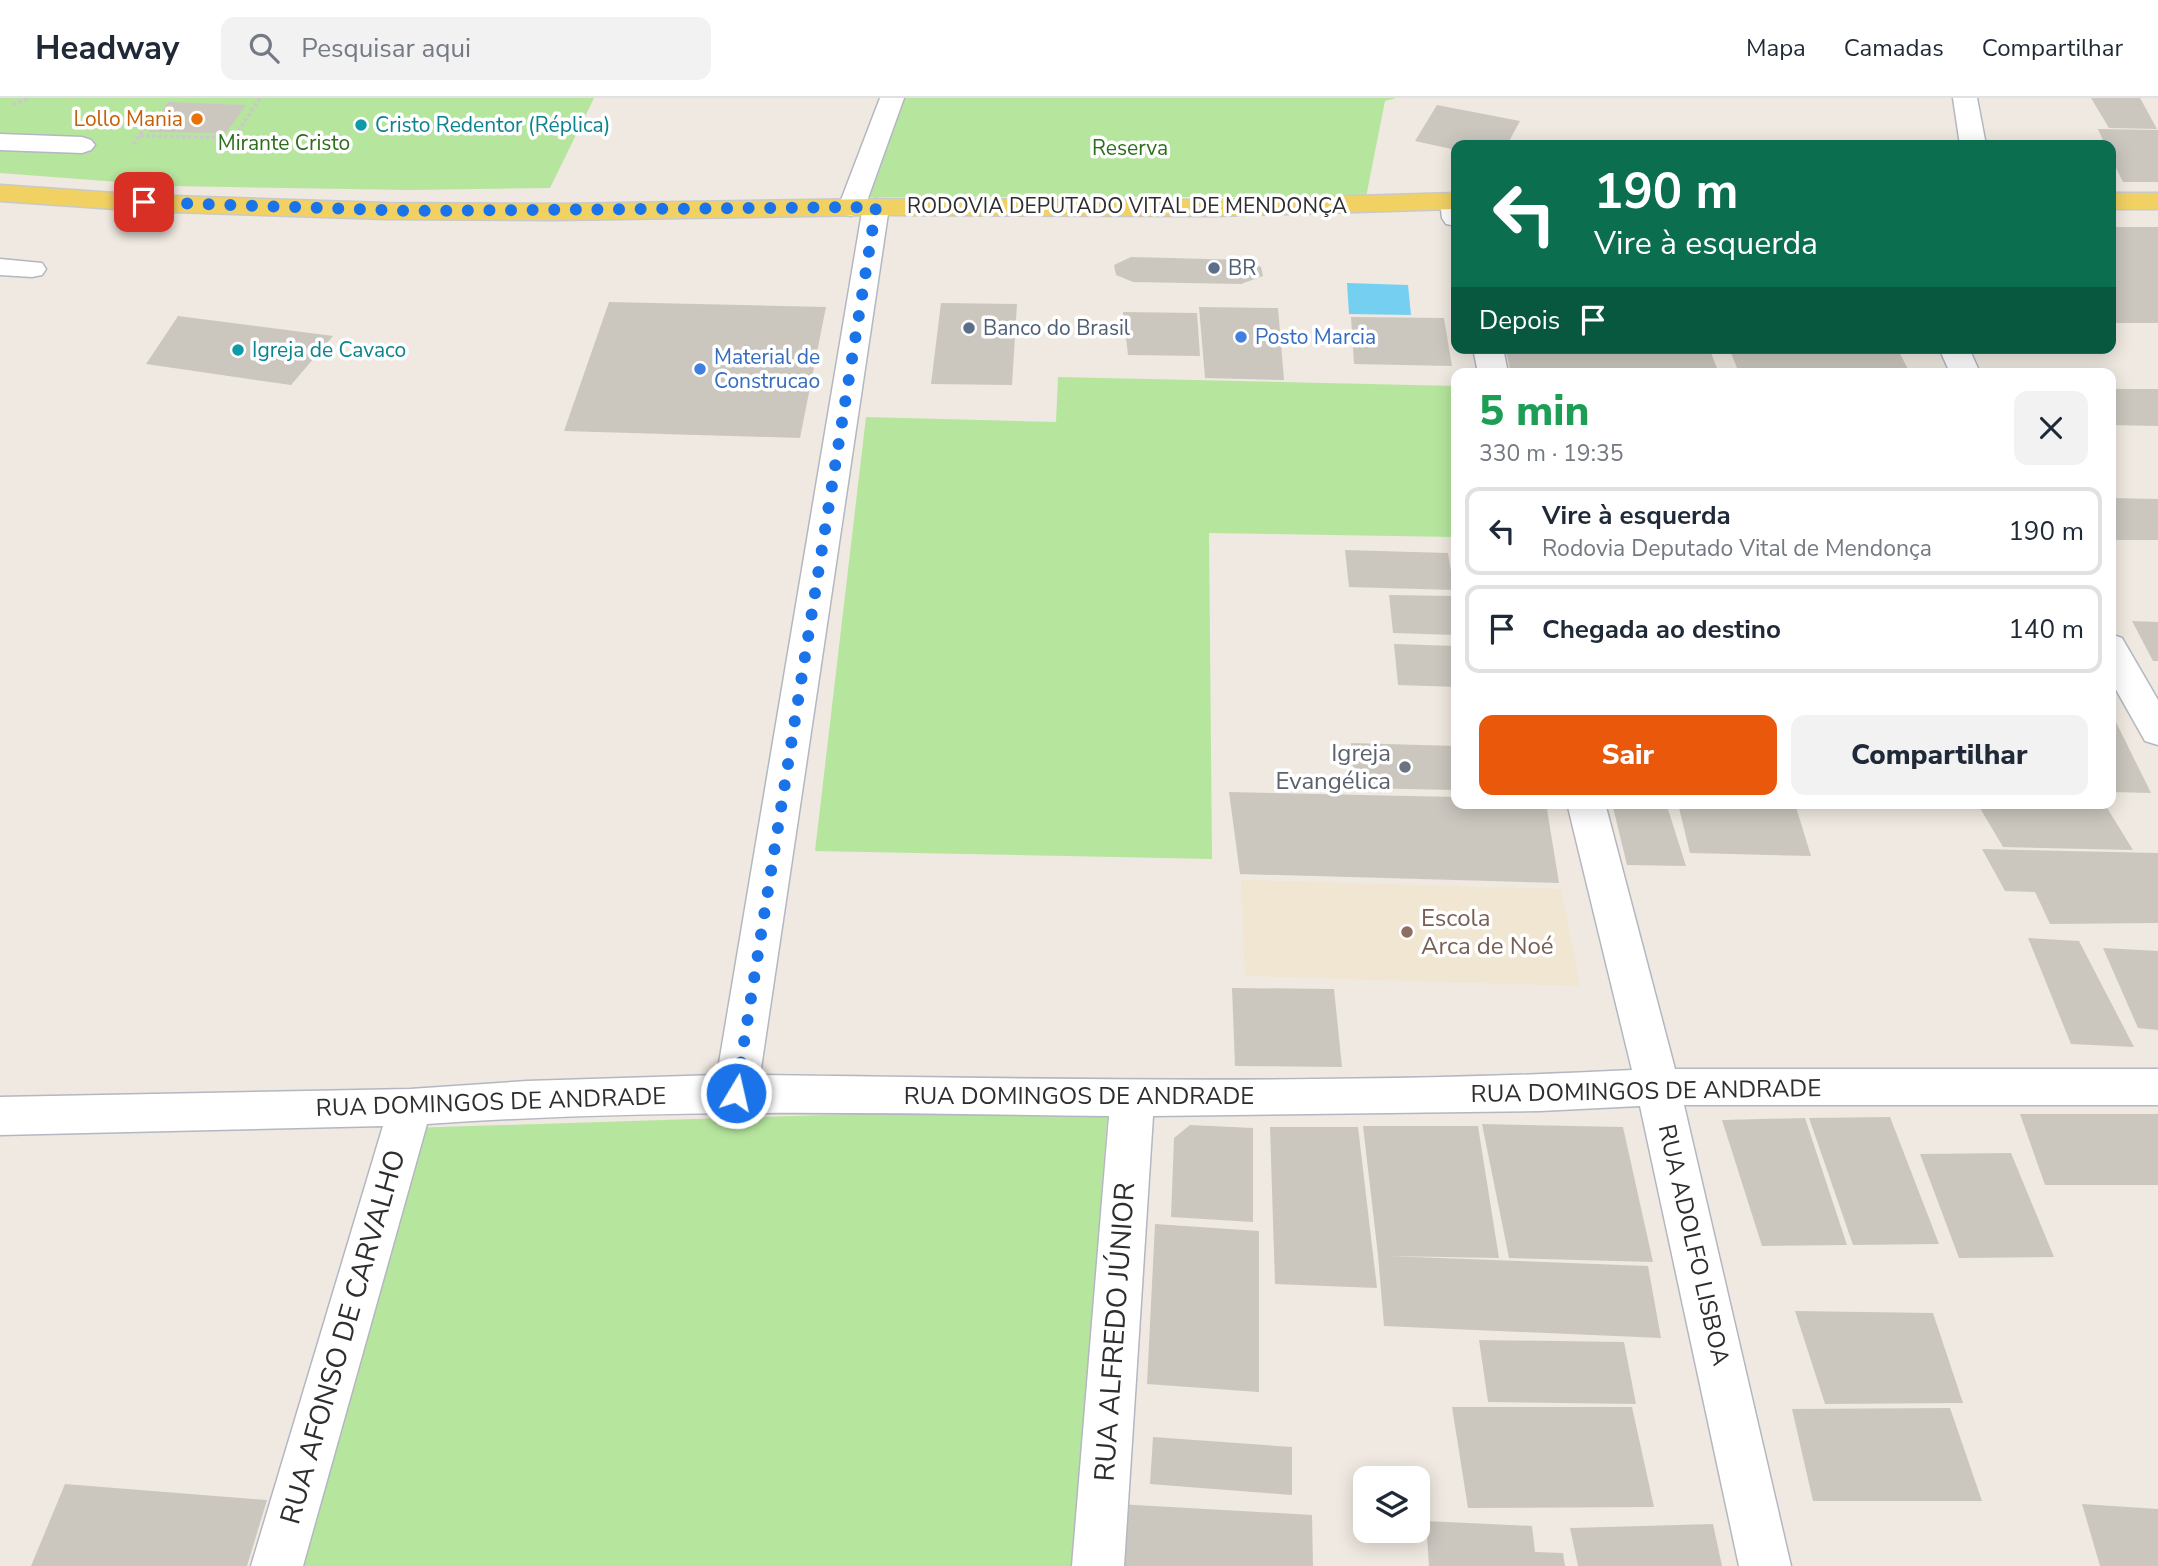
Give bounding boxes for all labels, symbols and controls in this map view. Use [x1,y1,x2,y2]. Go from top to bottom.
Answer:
search box [221,17,711,80]
text: Headway [35,26,179,71]
icon: search [245,29,283,67]
text: Pesquisar aqui [301,31,471,66]
text: Mapa [1746,32,1806,64]
text: Camadas [1844,32,1944,64]
text: Compartilhar [1982,32,2123,64]
place label: Lollo Mania [74,105,183,133]
marker: Lollo Mania [189,111,205,127]
place label: Cristo Redentor (Réplica) [375,111,610,139]
marker: Cristo Redentor (Réplica) [353,117,369,133]
park label: Mirante Cristo [218,129,350,157]
park label: Reserva [1092,134,1168,162]
text: 190 m [1594,158,1738,225]
icon: left [1479,168,1570,259]
pin [114,172,174,232]
icon: arrive [125,183,163,221]
street label: RODOVIA DEPUTADO VITAL DE MENDONÇA [907,192,1347,220]
text: Vire à esquerda [1594,222,1818,265]
place label: BR [1228,254,1256,282]
marker: BR [1206,260,1222,276]
icon: arrive [1574,301,1612,339]
text: Depois [1479,303,1560,338]
place label: Banco do Brasil [983,314,1131,342]
marker: Banco do Brasil [961,320,977,336]
place label: Posto Marcia [1255,323,1376,351]
marker: Posto Marcia [1233,329,1249,345]
place label: Igreja de Cavaco [252,336,406,364]
marker: Igreja de Cavaco [230,342,246,358]
place label: Material de Construcao [714,343,820,395]
marker: Material de Construcao [692,361,708,377]
text: 5 min [1479,383,1589,440]
button: close [2014,391,2088,465]
text: 330 m · 19:35 [1479,438,1624,469]
text: Vire à esquerda [1542,498,1731,533]
icon: left [1483,512,1521,550]
text: 190 m [2008,514,2084,549]
text: Rodovia Deputado Vital de Mendonça [1542,533,1932,564]
icon: arrive [1483,610,1521,648]
text: Chegada ao destino [1542,612,1781,647]
text: 140 m [2008,612,2084,647]
button: Sair [1479,715,1777,795]
button: Compartilhar [1791,715,2088,795]
place label: Igreja Evangélica [1276,737,1391,797]
marker: Igreja Evangélica [1397,759,1413,775]
place label: Escola Arca de Noé [1421,902,1554,962]
marker: Escola Arca de Noé [1399,924,1415,940]
position arrow [699,1056,773,1130]
street label: RUA DOMINGOS DE ANDRADE [1470,1072,1822,1110]
street label: RUA DOMINGOS DE ANDRADE [315,1080,667,1124]
street label: RUA DOMINGOS DE ANDRADE [904,1080,1254,1112]
street label: RUA ADOLFO LISBOA [1651,1121,1737,1369]
street label: RUA AFONSO DE CARVALHO [271,1145,415,1529]
street label: RUA ALFREDO JÚNIOR [1086,1181,1144,1483]
map controls [1353,1466,1430,1543]
button: layers [1353,1466,1430,1543]

